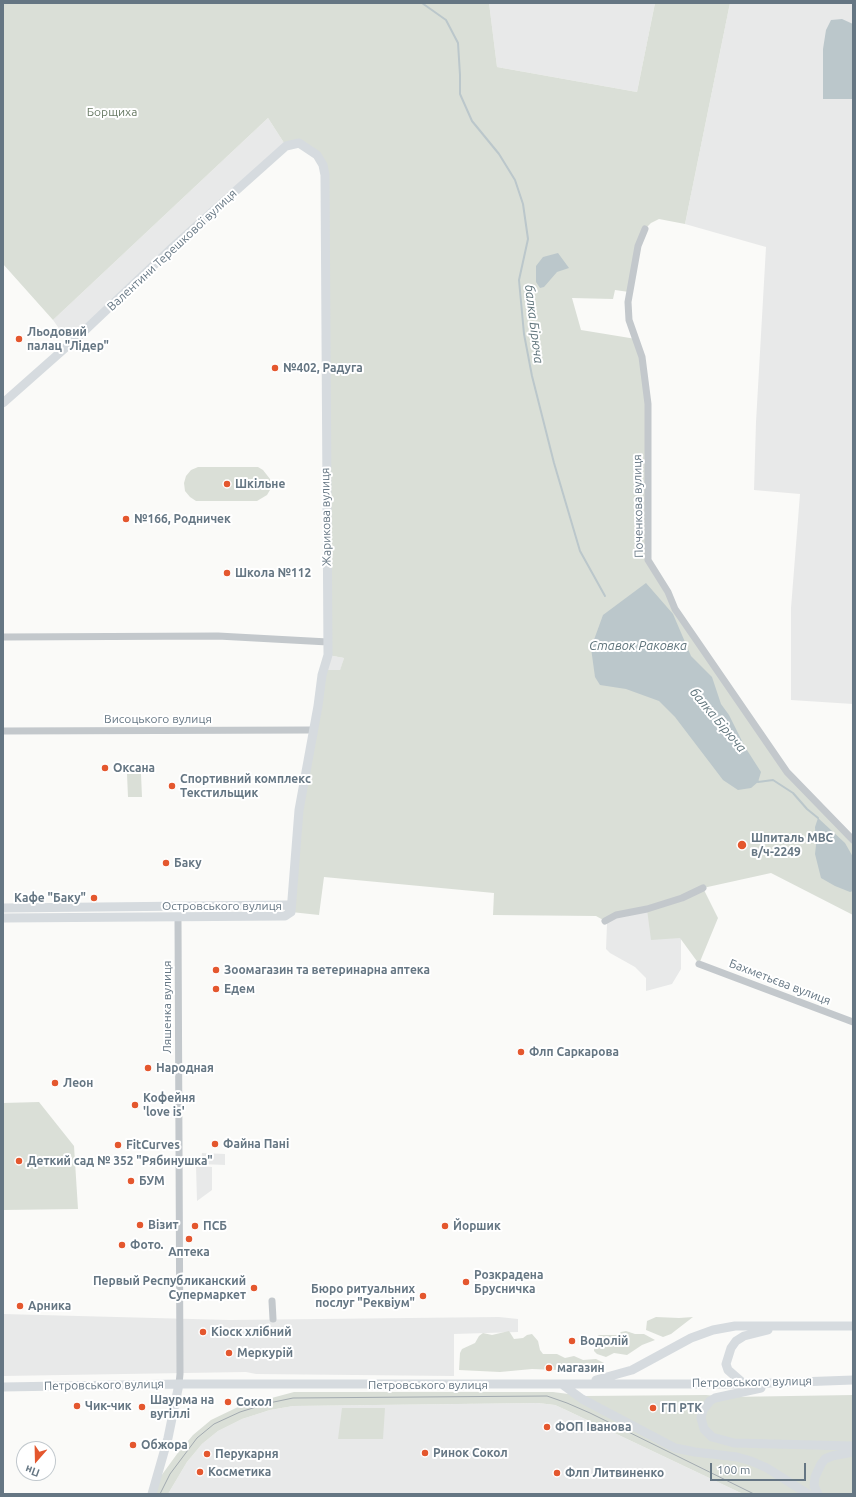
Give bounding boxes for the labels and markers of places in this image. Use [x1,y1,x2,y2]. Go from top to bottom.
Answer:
place label: Льодовий палац "Лідер" [27,325,109,353]
marker: Льодовий палац "Лідер" [14,334,24,344]
place label: №402, Радуга [283,361,363,375]
marker: №402, Радуга [270,363,280,373]
place label: Шкільне [235,477,285,491]
marker: Шкільне [222,479,232,489]
place label: №166, Родничек [134,512,231,526]
marker: №166, Родничек [121,514,131,524]
place label: Школа №112 [235,566,311,580]
marker: Школа №112 [222,568,232,578]
place label: Оксана [113,761,155,775]
marker: Оксана [100,763,110,773]
place label: Спортивний комплекс Текстильщик [180,772,311,800]
marker: Спортивний комплекс Текстильщик [167,781,177,791]
place label: Шпиталь МВС в/ч-2249 [751,831,833,859]
marker: Шпиталь МВС в/ч-2249 [736,839,748,851]
place label: Баку [174,856,202,870]
marker: Баку [161,858,171,868]
place label: Кафе "Баку" [14,891,86,905]
marker: Кафе "Баку" [89,893,99,903]
place label: Зоомагазин та ветеринарна аптека [224,963,430,977]
marker: Зоомагазин та ветеринарна аптека [211,965,221,975]
place label: Едем [224,982,255,996]
marker: Едем [211,984,221,994]
place label: Флп Саркарова [529,1045,619,1059]
marker: Флп Саркарова [516,1047,526,1057]
place label: Народная [156,1061,214,1075]
marker: Народная [143,1063,153,1073]
place label: Леон [63,1076,93,1090]
marker: Леон [50,1078,60,1088]
place label: Кофейня 'love is' [143,1091,195,1119]
marker: Кофейня 'love is' [130,1100,140,1110]
place label: Файна Пані [223,1137,289,1151]
place label: FitCurves [126,1138,180,1152]
marker: Файна Пані [210,1139,220,1149]
marker: FitCurves [113,1140,123,1150]
place label: Деткий сад № 352 "Рябинушка" [27,1154,213,1168]
marker: Деткий сад № 352 "Рябинушка" [14,1156,24,1166]
place label: БУМ [139,1174,165,1188]
marker: БУМ [126,1176,136,1186]
place label: Візит [148,1218,179,1232]
place label: ПСБ [203,1219,227,1233]
place label: Йоршик [453,1219,501,1233]
marker: Візит [135,1220,145,1230]
marker: ПСБ [190,1221,200,1231]
marker: Йоршик [440,1221,450,1231]
marker: Аптека [184,1234,194,1244]
place label: Фото. [130,1238,164,1252]
marker: Фото. [117,1240,127,1250]
place label: Аптека [168,1245,210,1259]
place label: Розкрадена Брусничка [474,1268,543,1296]
place label: Первый Республиканский Супермаркет [93,1274,246,1302]
marker: Розкрадена Брусничка [461,1277,471,1287]
place label: Бюро ритуальних послуг "Реквіум" [311,1282,415,1310]
marker: Первый Республиканский Супермаркет [249,1283,259,1293]
marker: Бюро ритуальних послуг "Реквіум" [418,1291,428,1301]
place label: Арника [28,1299,71,1313]
marker: Арника [15,1301,25,1311]
place label: Кіоск хлібний [211,1325,291,1339]
marker: Кіоск хлібний [198,1327,208,1337]
place label: Водолій [580,1334,628,1348]
marker: Водолій [567,1336,577,1346]
place label: Меркурій [237,1346,293,1360]
marker: Меркурій [224,1348,234,1358]
place label: магазин [557,1361,605,1375]
marker: магазин [544,1363,554,1373]
place label: Шаурма на вугіллі [150,1393,214,1421]
place label: Сокол [236,1395,272,1409]
marker: Сокол [223,1397,233,1407]
place label: Чик-чик [85,1399,132,1413]
marker: Чик-чик [72,1401,82,1411]
place label: ГП РТК [661,1401,702,1415]
marker: Шаурма на вугіллі [137,1402,147,1412]
marker: ГП РТК [648,1403,658,1413]
place label: ФОП Іванова [555,1420,631,1434]
marker: ФОП Іванова [542,1422,552,1432]
place label: Обжора [141,1438,188,1452]
marker: Обжора [128,1440,138,1450]
place label: Ринок Сокол [433,1446,508,1460]
place label: Перукарня [215,1447,279,1461]
marker: Ринок Сокол [420,1448,430,1458]
marker: Перукарня [202,1449,212,1459]
place label: Косметика [208,1465,271,1479]
place label: Флп Литвиненко [565,1466,664,1480]
marker: Косметика [195,1467,205,1477]
marker: Флп Литвиненко [552,1468,562,1478]

